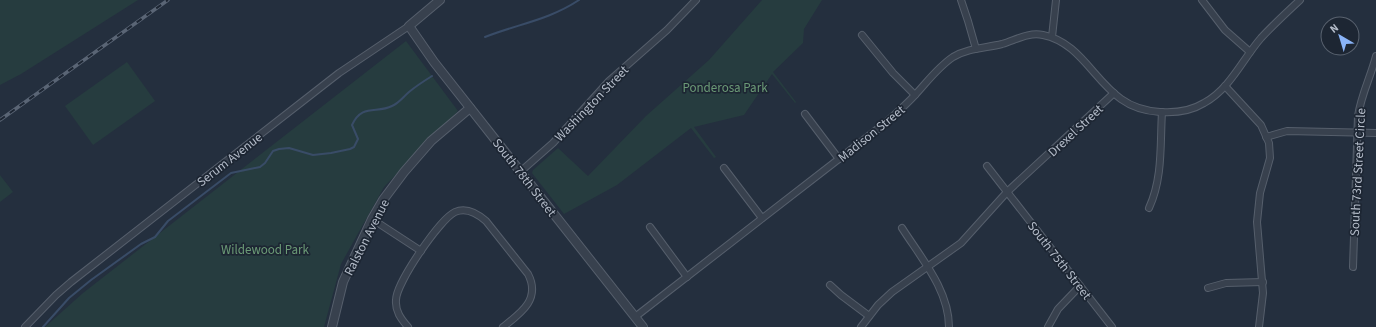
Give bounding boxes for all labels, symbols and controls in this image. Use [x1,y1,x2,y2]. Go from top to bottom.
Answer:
north arrow [1320,16,1360,56]
text: N [1327,20,1342,37]
street label: Washington Street [551,61,633,146]
park label: Ponderosa Park [682,79,768,97]
street label: Drexel Street [1044,100,1108,161]
street label: Madison Street [834,101,909,166]
street label: South 73rd Street Circle [1346,108,1370,236]
street label: Serum Avenue [193,129,266,191]
street label: South 78th Street [488,135,561,221]
street label: Ralston Avenue [340,196,394,279]
street label: South 75th Street [1023,218,1096,304]
park label: Wildewood Park [221,241,310,259]

